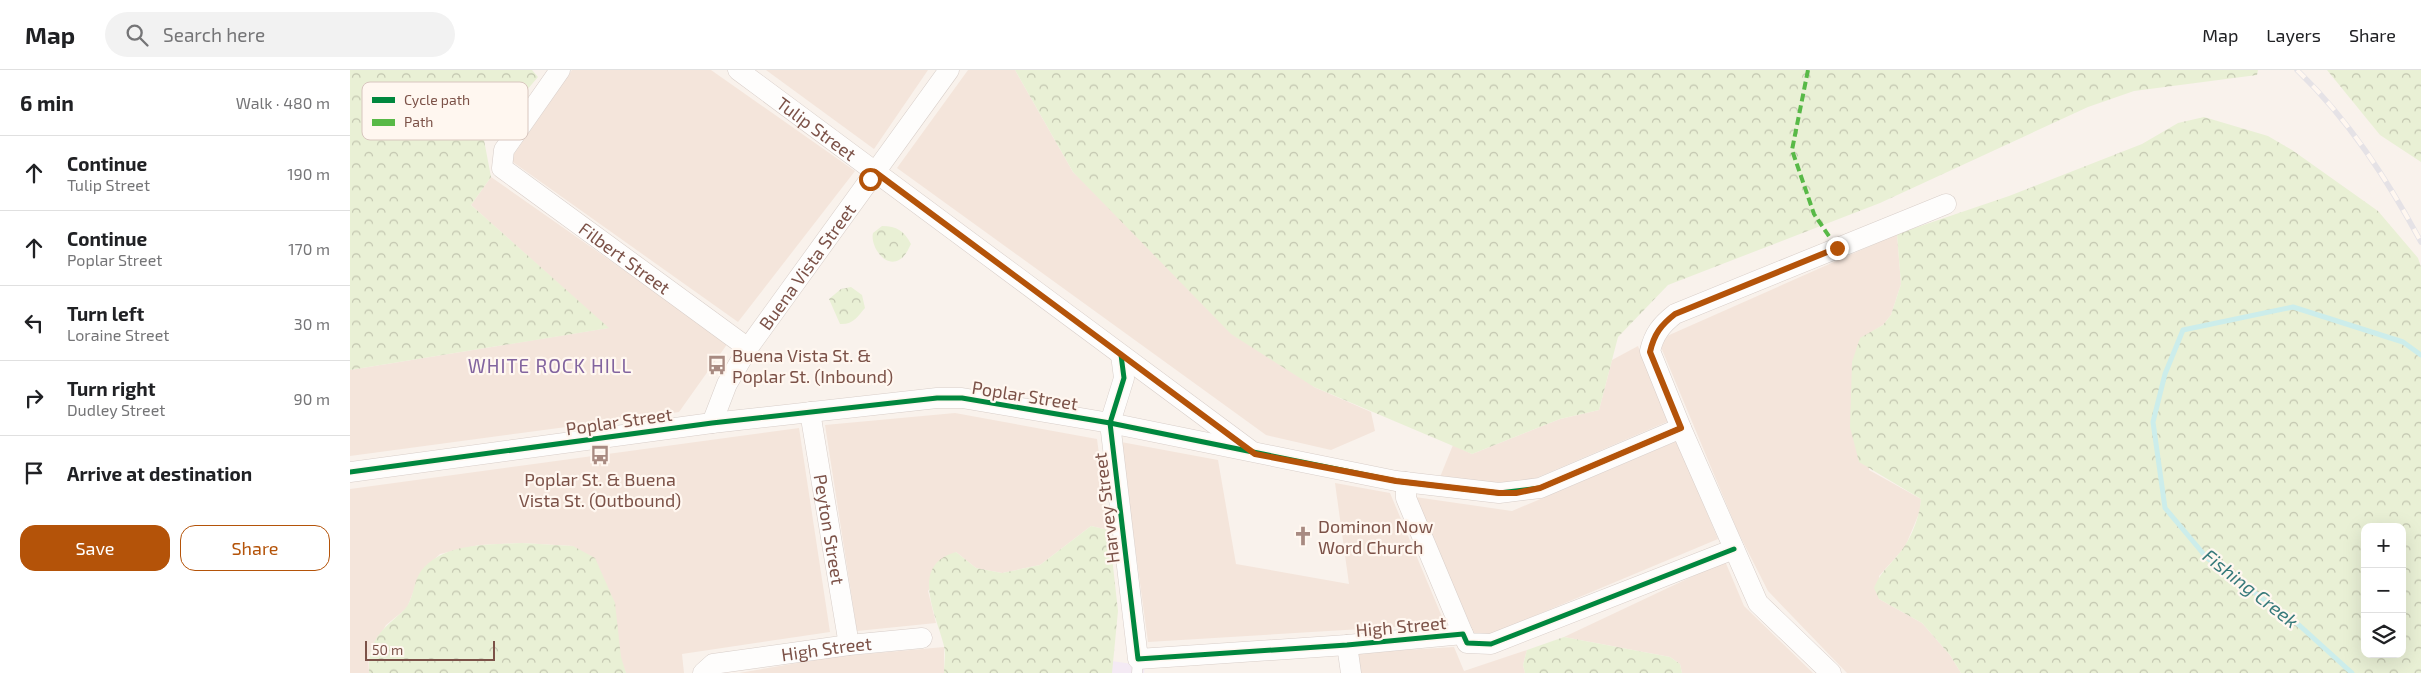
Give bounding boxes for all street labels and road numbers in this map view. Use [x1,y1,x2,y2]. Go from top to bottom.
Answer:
street label: Tulip Street [773,92,861,165]
street label: Buena Vista Street [754,199,860,334]
street label: Filbert Street [575,217,675,299]
street label: Poplar Street [970,376,1080,414]
street label: Poplar Street [564,403,674,439]
street label: Harvey Street [1088,451,1124,565]
street label: Peyton Street [810,473,850,586]
street label: High Street [1355,611,1447,641]
street label: High Street [780,632,873,665]

